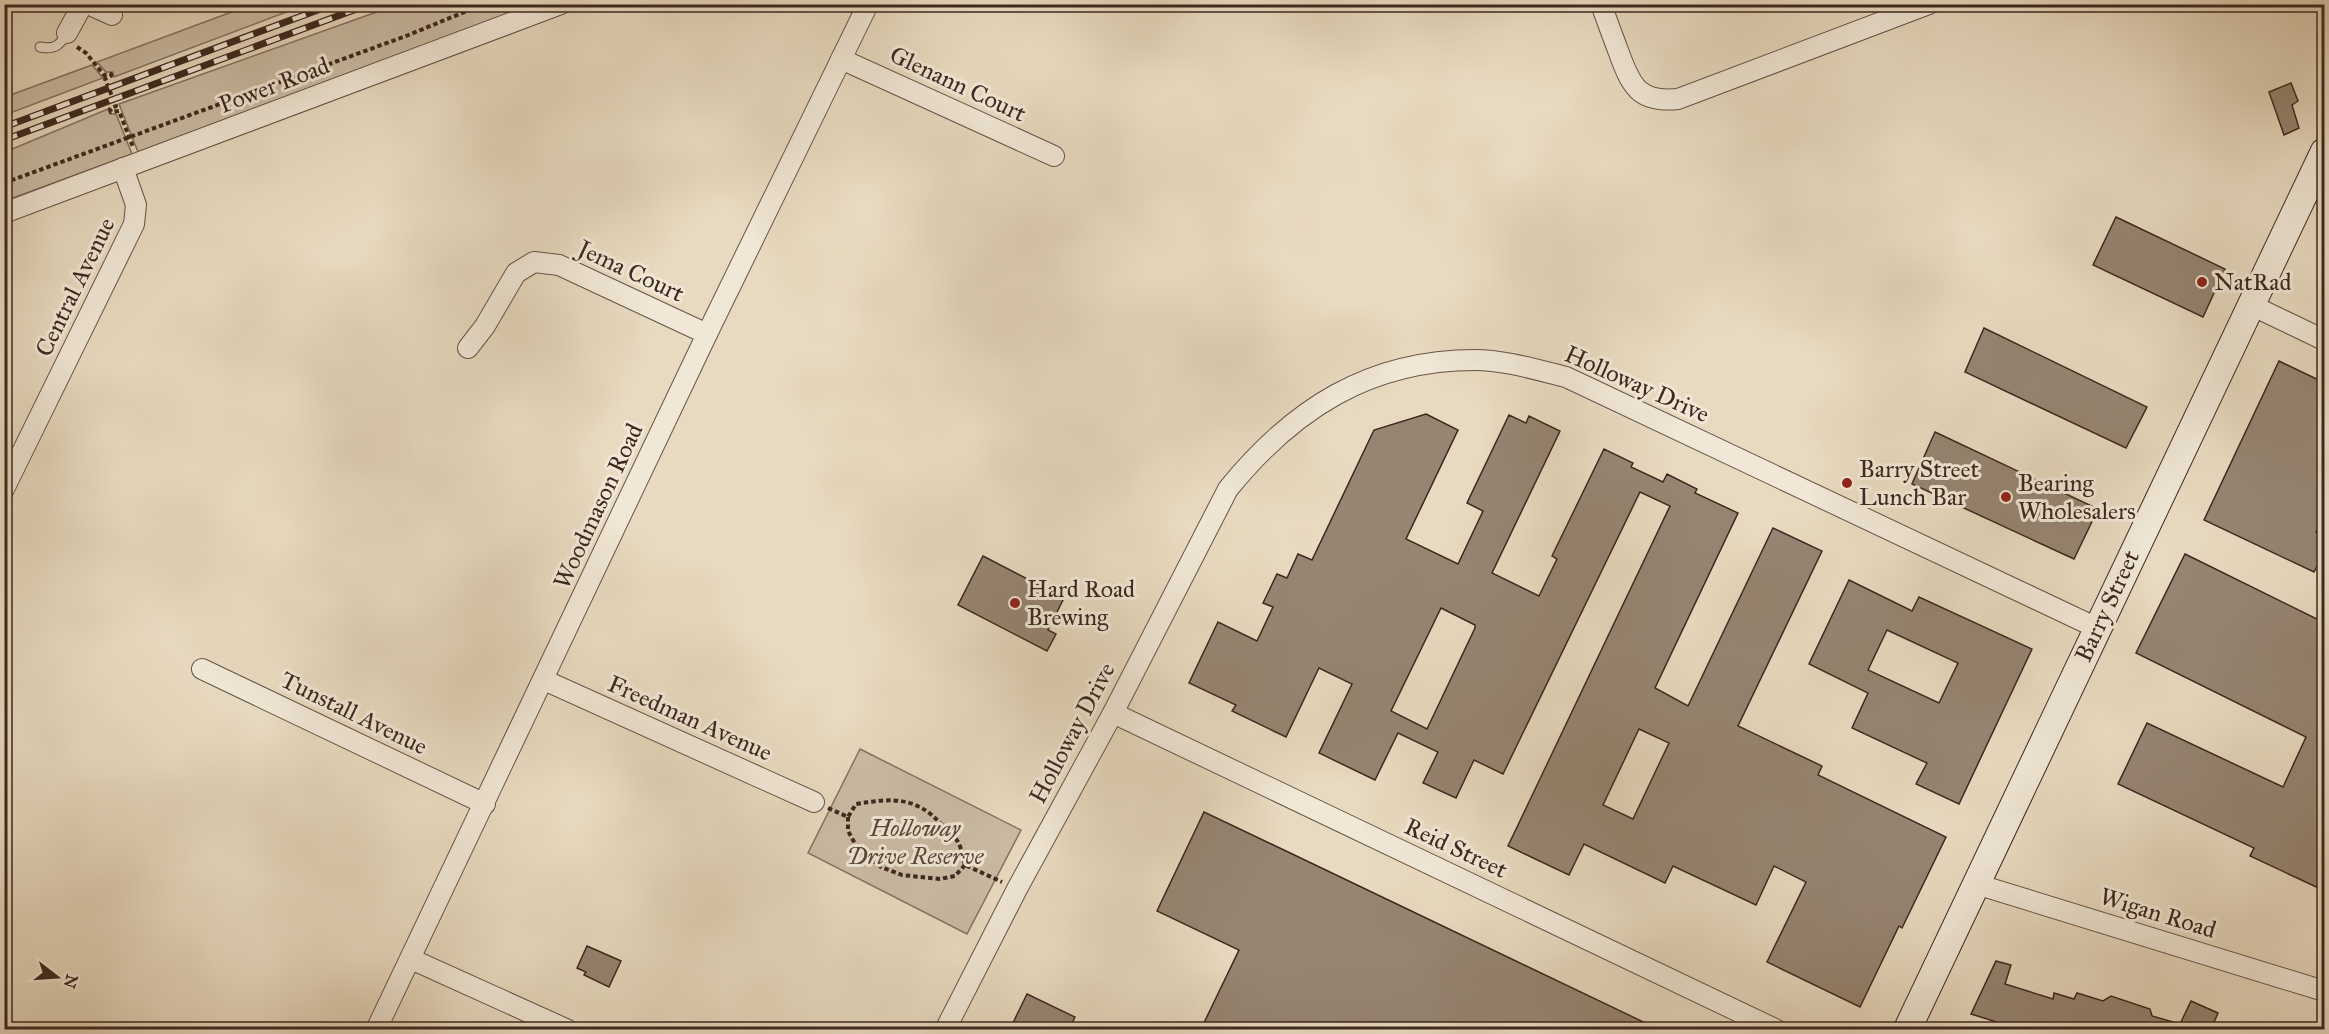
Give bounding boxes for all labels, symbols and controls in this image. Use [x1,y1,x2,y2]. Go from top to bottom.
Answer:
street label: Glenann Court [885,39,1031,129]
street label: Power Road [214,50,334,120]
street label: Central Avenue [29,213,121,361]
street label: Jema Court [570,232,689,309]
place label: NatRad [2214,267,2292,297]
marker: NatRad [2195,275,2209,289]
street label: Holloway Drive [1560,339,1714,429]
street label: Woodmason Road [547,419,649,593]
place label: Barry Street Lunch Bar [1859,454,1980,512]
place label: Bearing Wholesalers [2018,468,2136,526]
marker: Barry Street Lunch Bar [1840,476,1854,490]
marker: Bearing Wholesalers [1999,490,2013,504]
street label: Barry Street [2068,545,2146,667]
place label: Hard Road Brewing [1027,574,1135,632]
marker: Hard Road Brewing [1008,596,1022,610]
street label: Holloway Drive [1022,657,1122,809]
street label: Tunstall Avenue [276,665,432,761]
street label: Freedman Avenue [603,668,777,768]
street label: Reid Street [1400,811,1513,885]
park label: Holloway Drive Reserve [847,813,984,871]
street label: Wigan Road [2096,881,2220,945]
north arrow [27,947,87,1007]
text: N [60,972,82,991]

